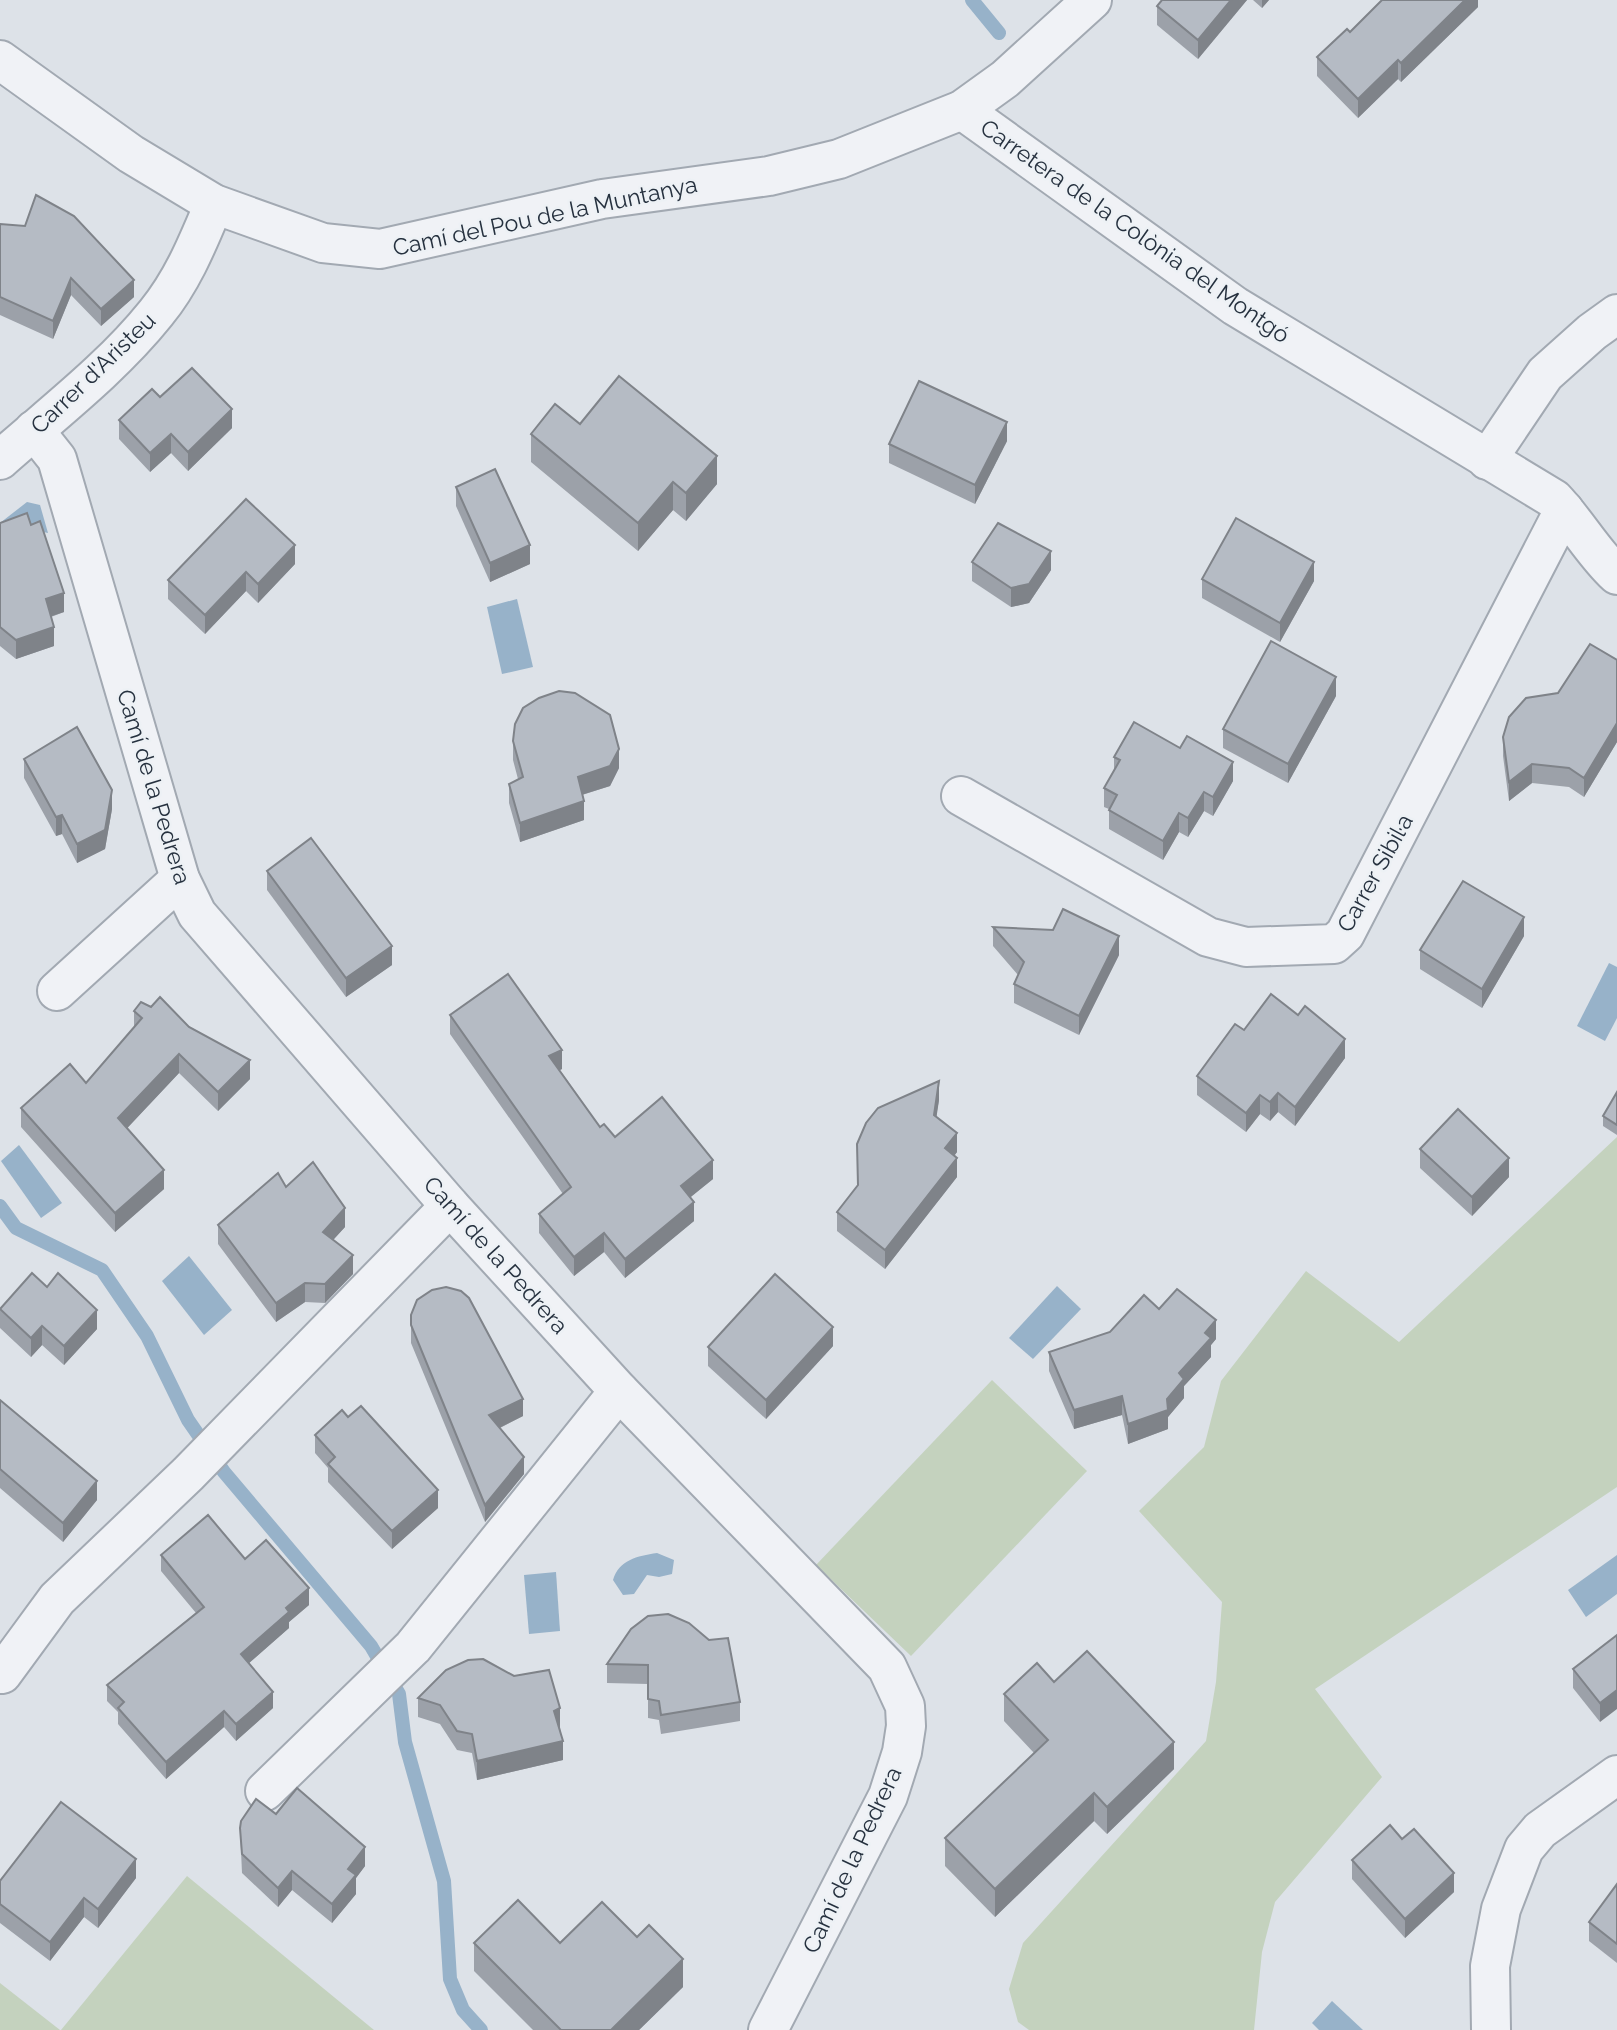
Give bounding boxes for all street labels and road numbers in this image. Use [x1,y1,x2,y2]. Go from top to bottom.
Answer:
street label: Carretera de la Colònia del Montgó [976,113,1295,348]
street label: Camí del Pou de la Muntanya [390,170,700,261]
street label: Carrer d'Aristeu [25,306,161,439]
street label: Camí de la Pedrera [112,686,197,888]
street label: Carrer Sibil·a [1331,809,1418,936]
street label: Camí de la Pedrera [419,1170,574,1339]
street label: Camí de la Pedrera [797,1762,907,1957]

